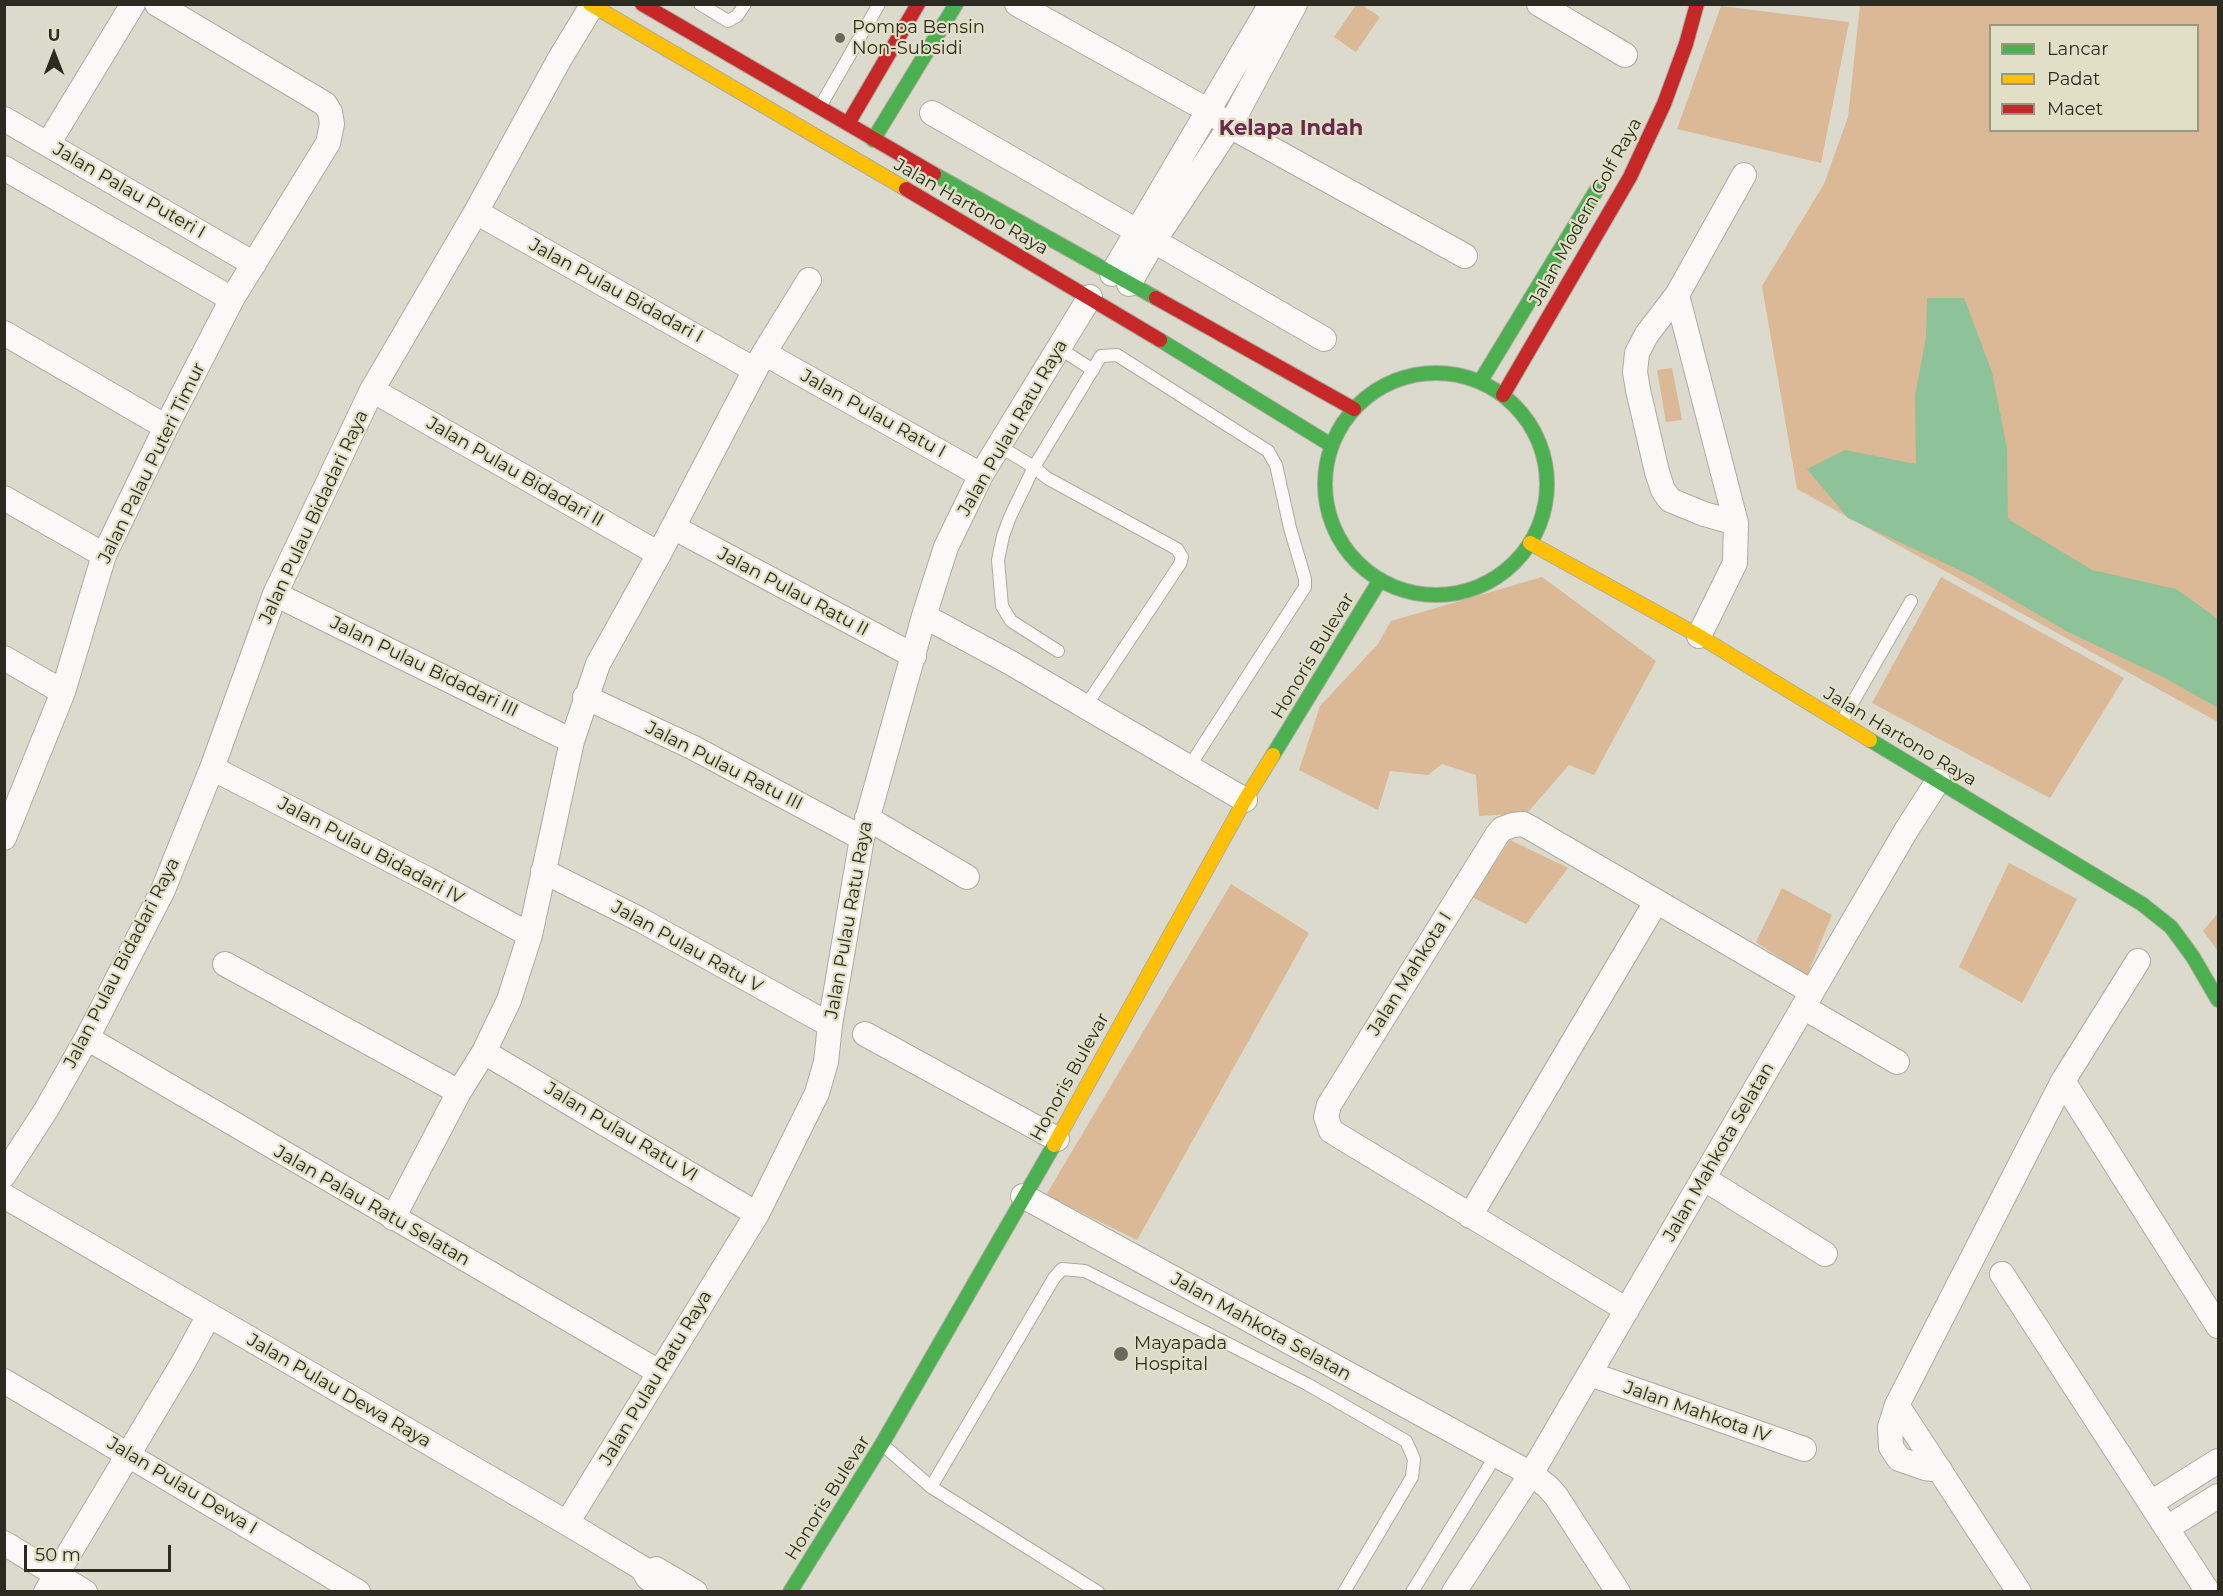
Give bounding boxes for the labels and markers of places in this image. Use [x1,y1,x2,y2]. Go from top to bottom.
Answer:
place label: Pompa Bensin Non-Subsidi [852,17,985,60]
marker: Pompa Bensin Non-Subsidi [833,31,847,45]
place label: Mayapada Hospital [1134,1333,1227,1376]
marker: Mayapada Hospital [1112,1345,1130,1363]

